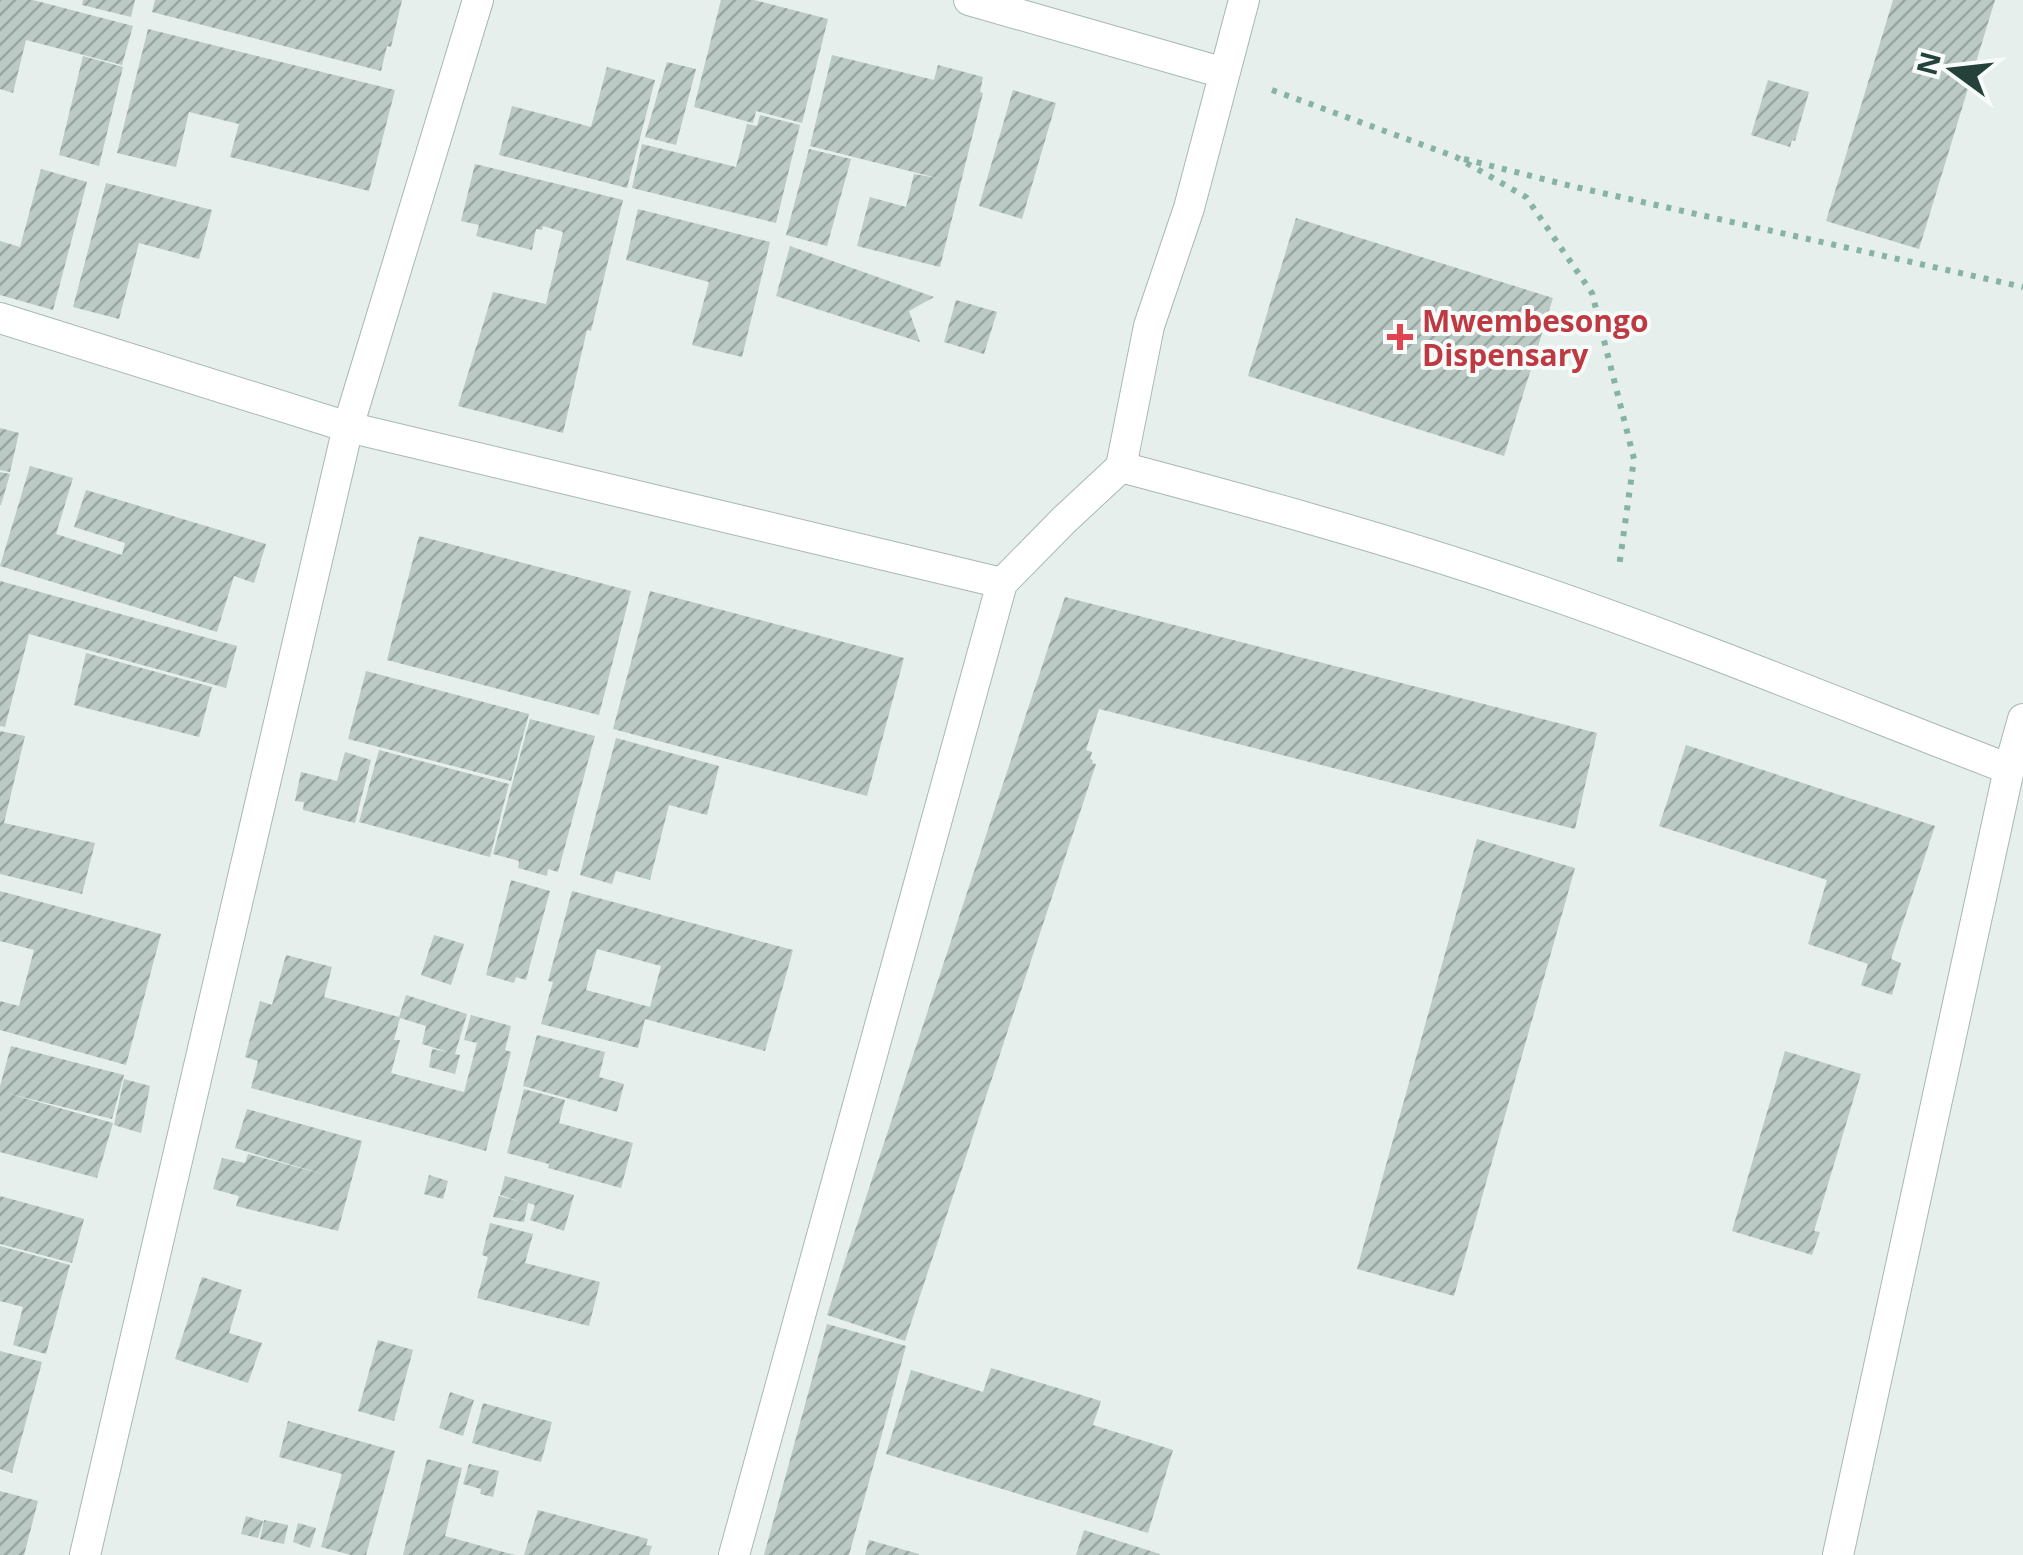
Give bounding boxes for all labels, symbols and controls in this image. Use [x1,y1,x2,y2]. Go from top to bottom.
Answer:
north arrow [1903,20,2003,120]
text: N [1907,47,1949,79]
place label: Mwembesongo Dispensary [1422,300,1649,375]
marker: Mwembesongo Dispensary [1387,324,1413,350]

